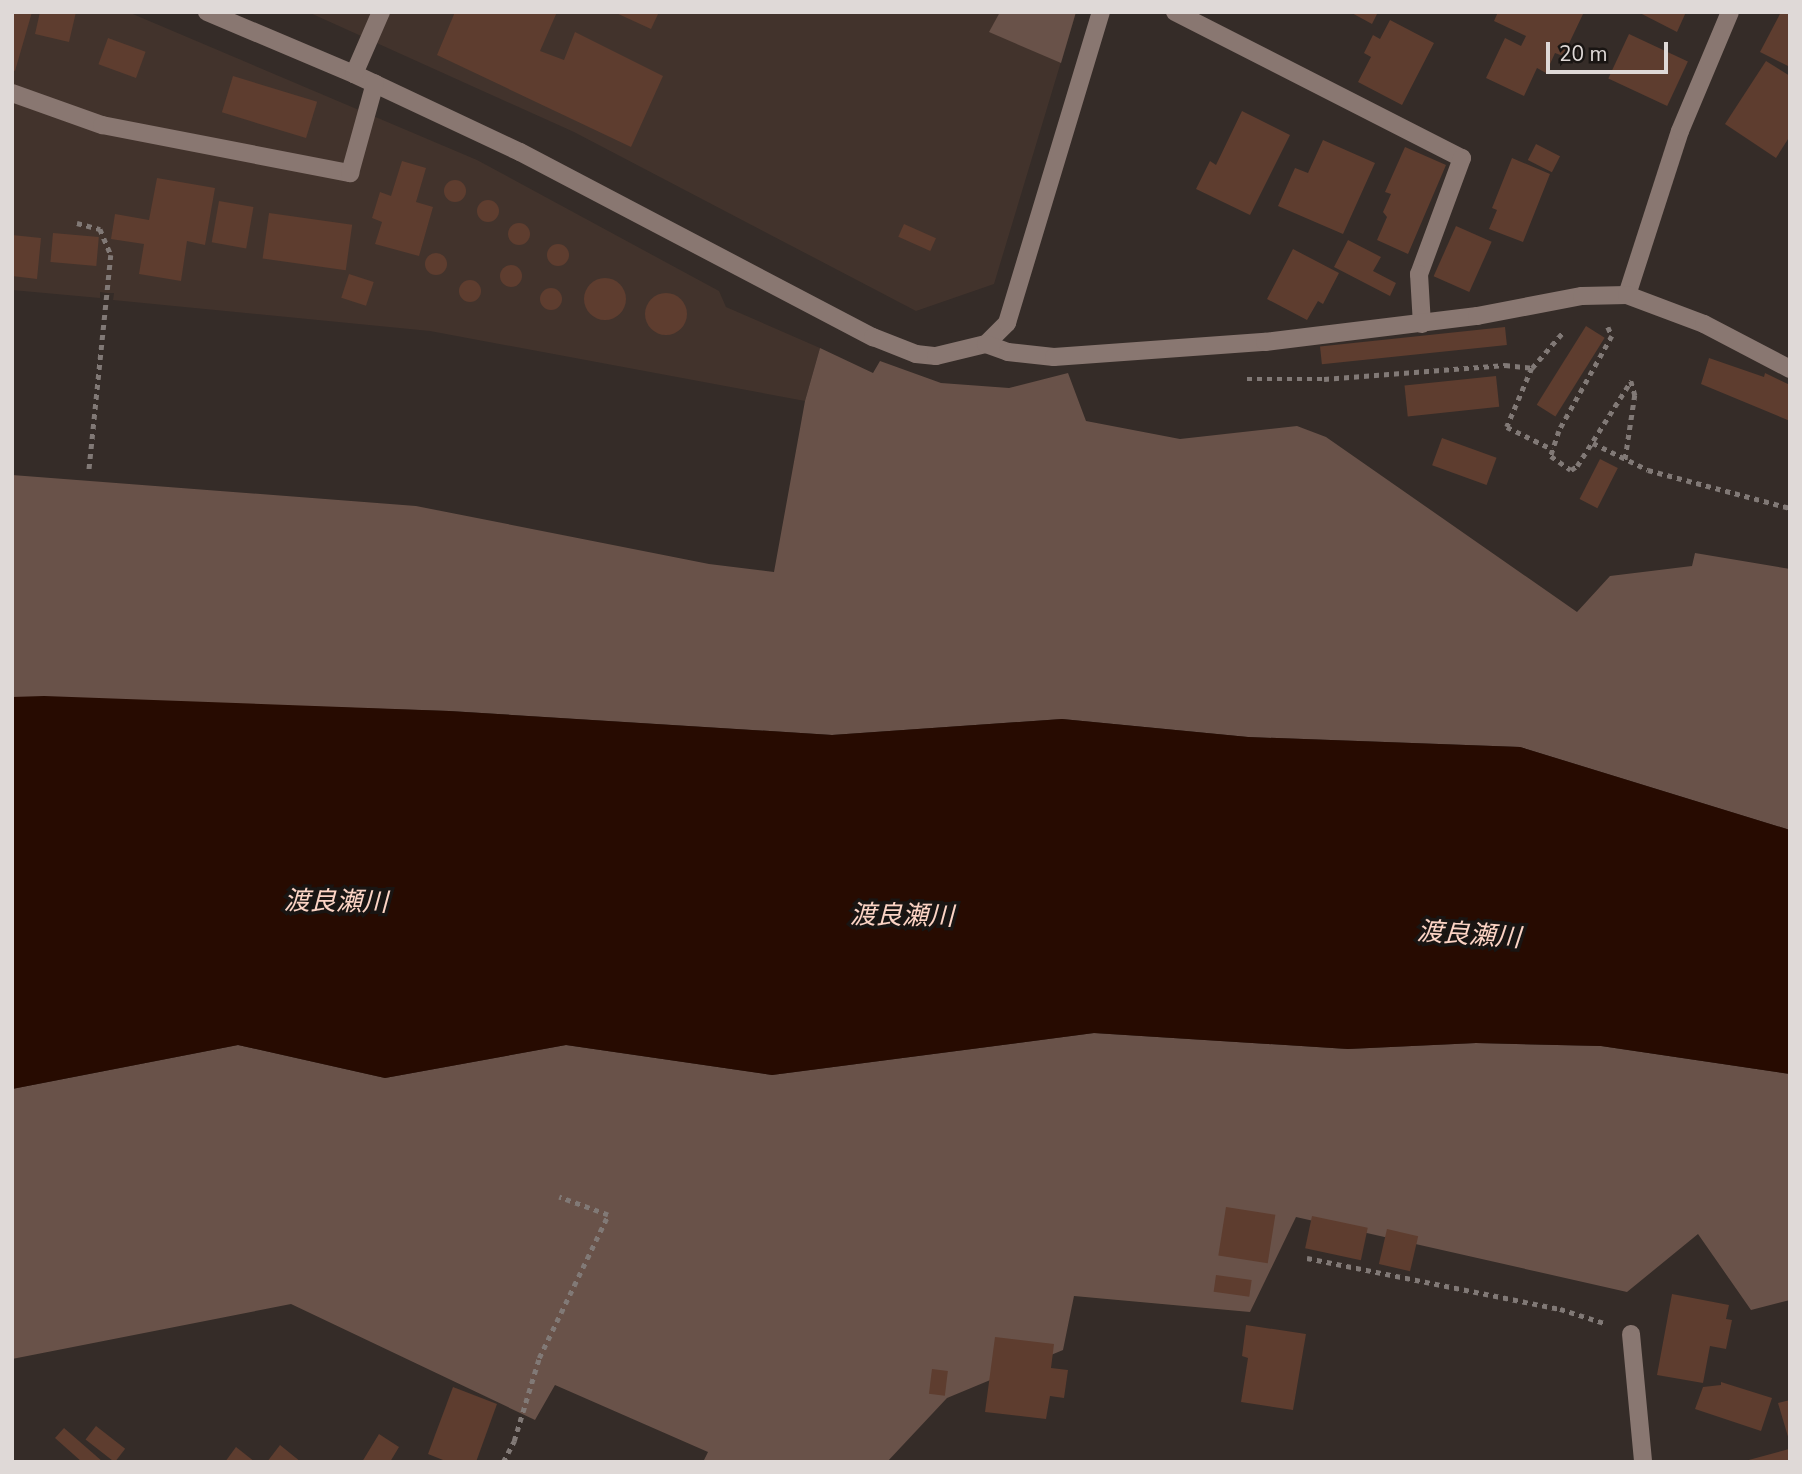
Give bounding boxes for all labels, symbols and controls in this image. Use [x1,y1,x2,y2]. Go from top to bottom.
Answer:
scale bar [1550,28,1672,72]
text: 20 m [1559,40,1608,68]
water label: 渡良瀬川 [284,885,388,919]
water label: 渡良瀬川 [850,899,954,933]
water label: 渡良瀬川 [1416,916,1522,954]

